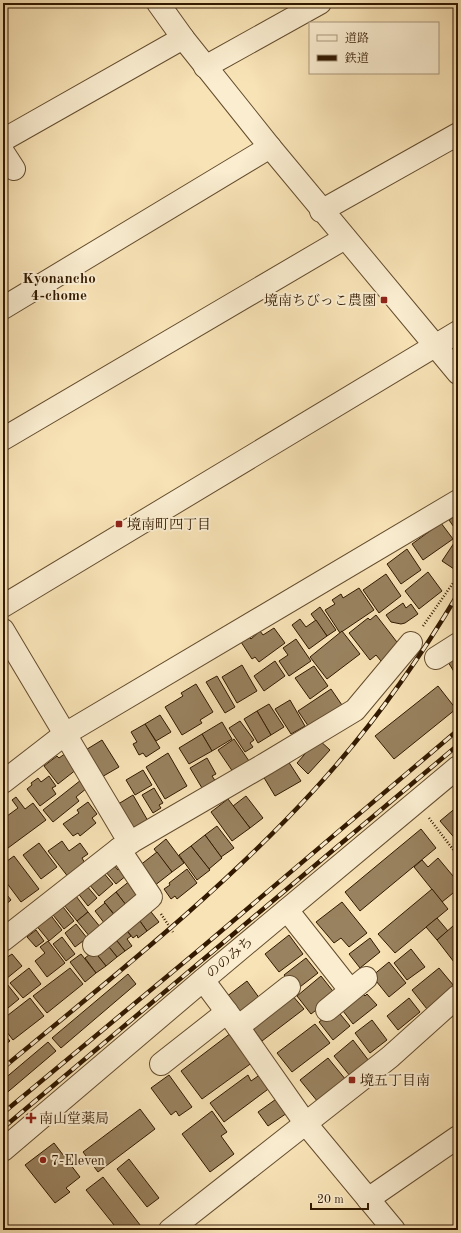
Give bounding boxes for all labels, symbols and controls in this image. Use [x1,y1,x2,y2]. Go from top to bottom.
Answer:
legend [309,22,439,74]
text: 道路 [345,31,369,45]
text: 鉄道 [344,51,369,65]
district label: Kyonancho 4-chome [22,272,96,304]
place label: 境南ちびっこ農園 [264,293,376,308]
marker: 境南ちびっこ農園 [379,295,389,305]
place label: 境南町四丁目 [127,517,211,532]
marker: 境南町四丁目 [114,519,124,529]
street label: ののみち [204,934,256,981]
place label: 境五丁目南 [360,1073,430,1088]
marker: 境五丁目南 [347,1075,357,1085]
place label: 南山堂薬局 [39,1111,109,1126]
marker: 南山堂薬局 [26,1113,36,1123]
place label: 7-Eleven [51,1154,105,1168]
marker: 7-Eleven [38,1155,48,1165]
scale bar [311,1185,368,1211]
text: 20 m [317,1194,344,1206]

